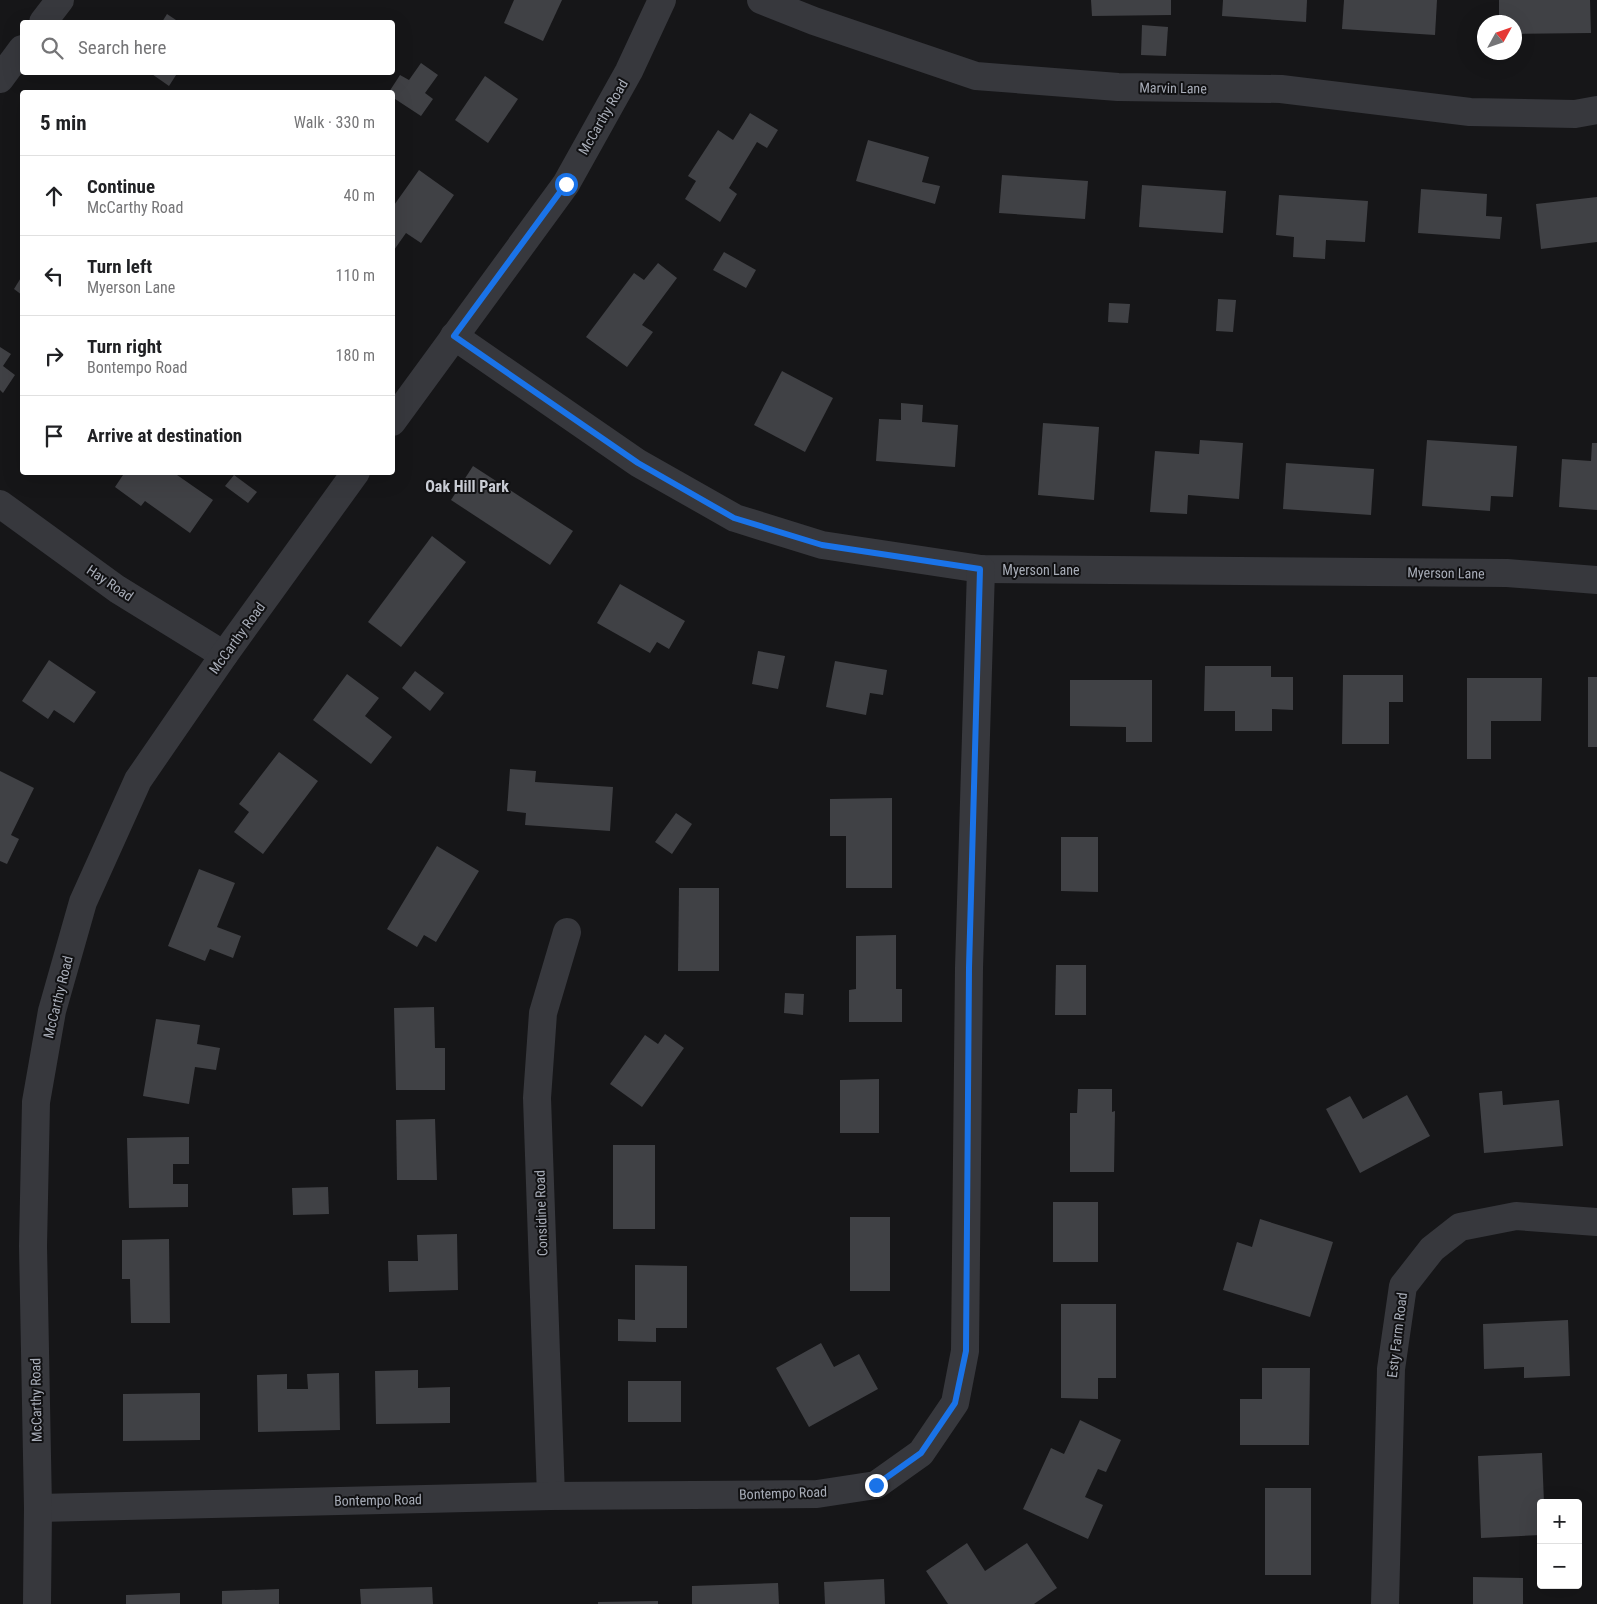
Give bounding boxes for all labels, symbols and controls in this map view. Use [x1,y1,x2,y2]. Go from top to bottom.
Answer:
north arrow [1477,15,1522,60]
search box [20,20,395,75]
icon: search [38,34,66,62]
text: Search here [78,36,166,59]
street label: McCarthy Road [575,76,631,158]
street label: Marvin Lane [1139,79,1207,97]
text: 5 min [40,111,87,135]
text: Walk · 330 m [294,113,375,132]
route start [555,173,578,196]
text: Continue [87,175,155,198]
icon: ahead [40,182,68,210]
text: 40 m [343,186,375,205]
text: McCarthy Road [87,198,183,217]
text: Turn left [87,255,152,278]
icon: left [40,262,68,290]
text: 110 m [336,266,375,285]
text: Myerson Lane [87,278,175,297]
text: Turn right [87,335,162,358]
icon: right [40,342,68,370]
text: 180 m [336,346,375,365]
text: Bontempo Road [87,358,188,377]
icon: arrive [40,422,68,450]
text: Arrive at destination [87,424,242,447]
district label: Oak Hill Park [425,477,509,496]
street label: Hay Road [84,562,136,604]
street label: Myerson Lane [1002,562,1080,578]
street label: Myerson Lane [1407,564,1485,582]
street label: McCarthy Road [206,599,268,677]
street label: McCarthy Road [40,954,76,1040]
street label: Considine Road [532,1170,550,1256]
street label: Esty Farm Road [1384,1291,1410,1379]
street label: McCarthy Road [27,1358,45,1442]
route end [865,1474,888,1497]
street label: Bontempo Road [739,1483,827,1503]
street label: Bontempo Road [334,1491,422,1509]
map controls [1537,1499,1582,1589]
button: + [1537,1499,1582,1544]
button: − [1537,1544,1582,1589]

